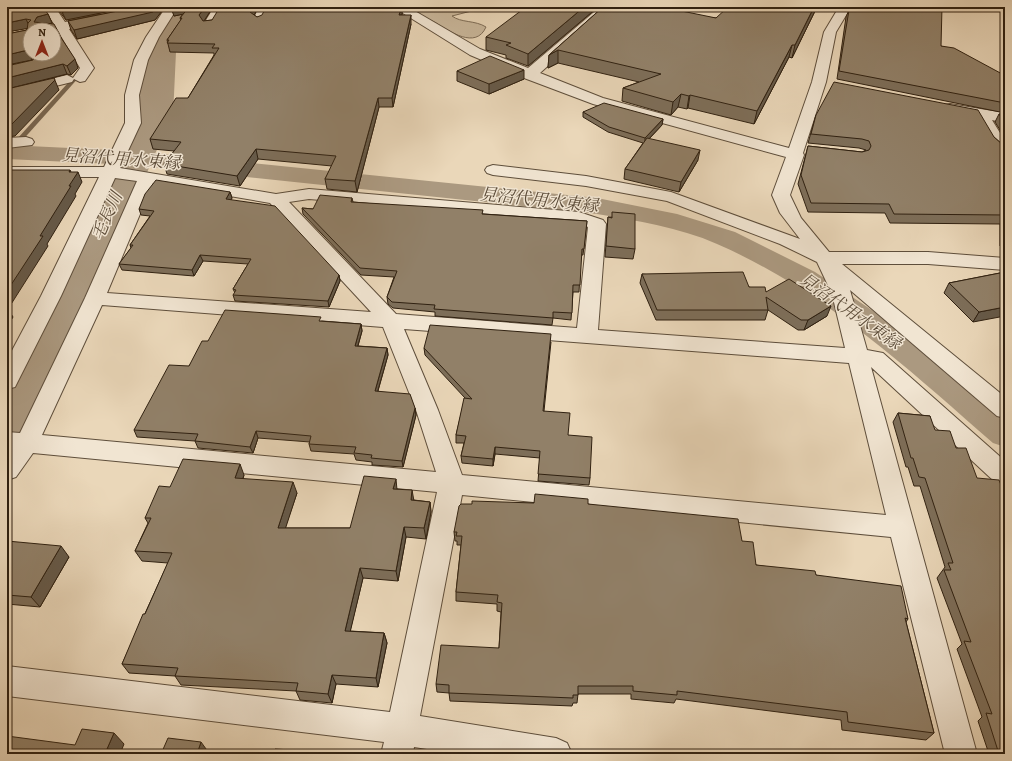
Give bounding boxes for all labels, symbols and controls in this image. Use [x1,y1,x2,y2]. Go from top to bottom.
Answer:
north arrow [22,22,62,62]
text: N [38,25,46,40]
water label: 見沼代用水東縁 [61,143,183,175]
water label: 見沼代用水東縁 [479,182,601,218]
water label: 毛長川 [86,186,129,244]
water label: 見沼代用水東縁 [795,267,907,356]

